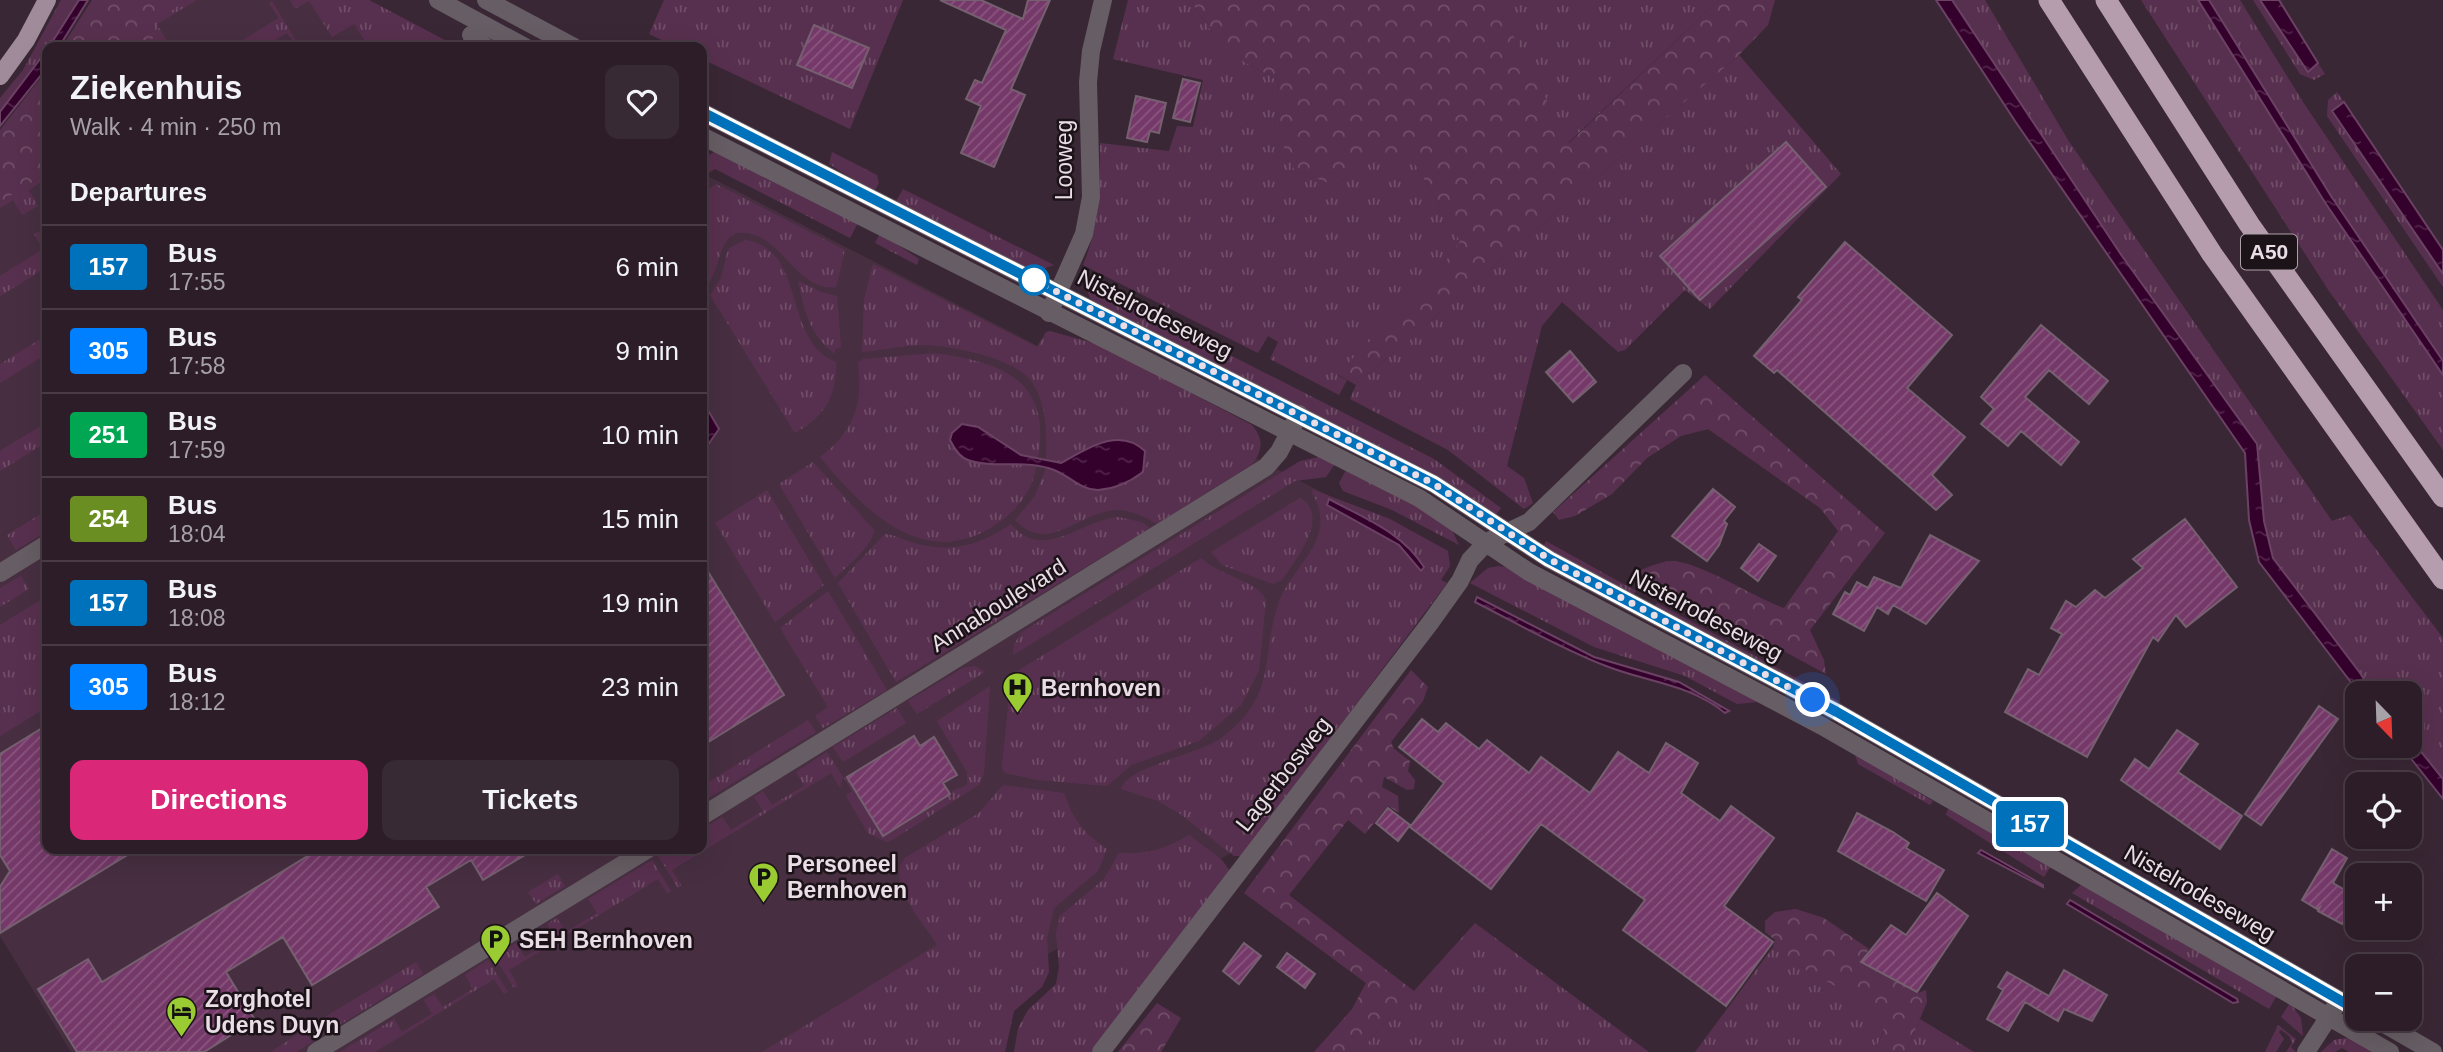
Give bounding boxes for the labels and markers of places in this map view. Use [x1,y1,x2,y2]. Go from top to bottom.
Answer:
unlabelled marker [1019,265,1049,295]
hospital icon: Bernhoven [1001,671,1035,715]
place label: Bernhoven [1041,675,1161,701]
place label: Personeel Bernhoven [787,851,907,903]
parking icon: Personeel Bernhoven [747,860,781,904]
parking icon: SEH Bernhoven [479,923,513,967]
place label: SEH Bernhoven [519,927,693,953]
place label: Zorghotel Udens Duyn [205,986,339,1038]
hotel icon: Zorghotel Udens Duyn [165,995,199,1039]

